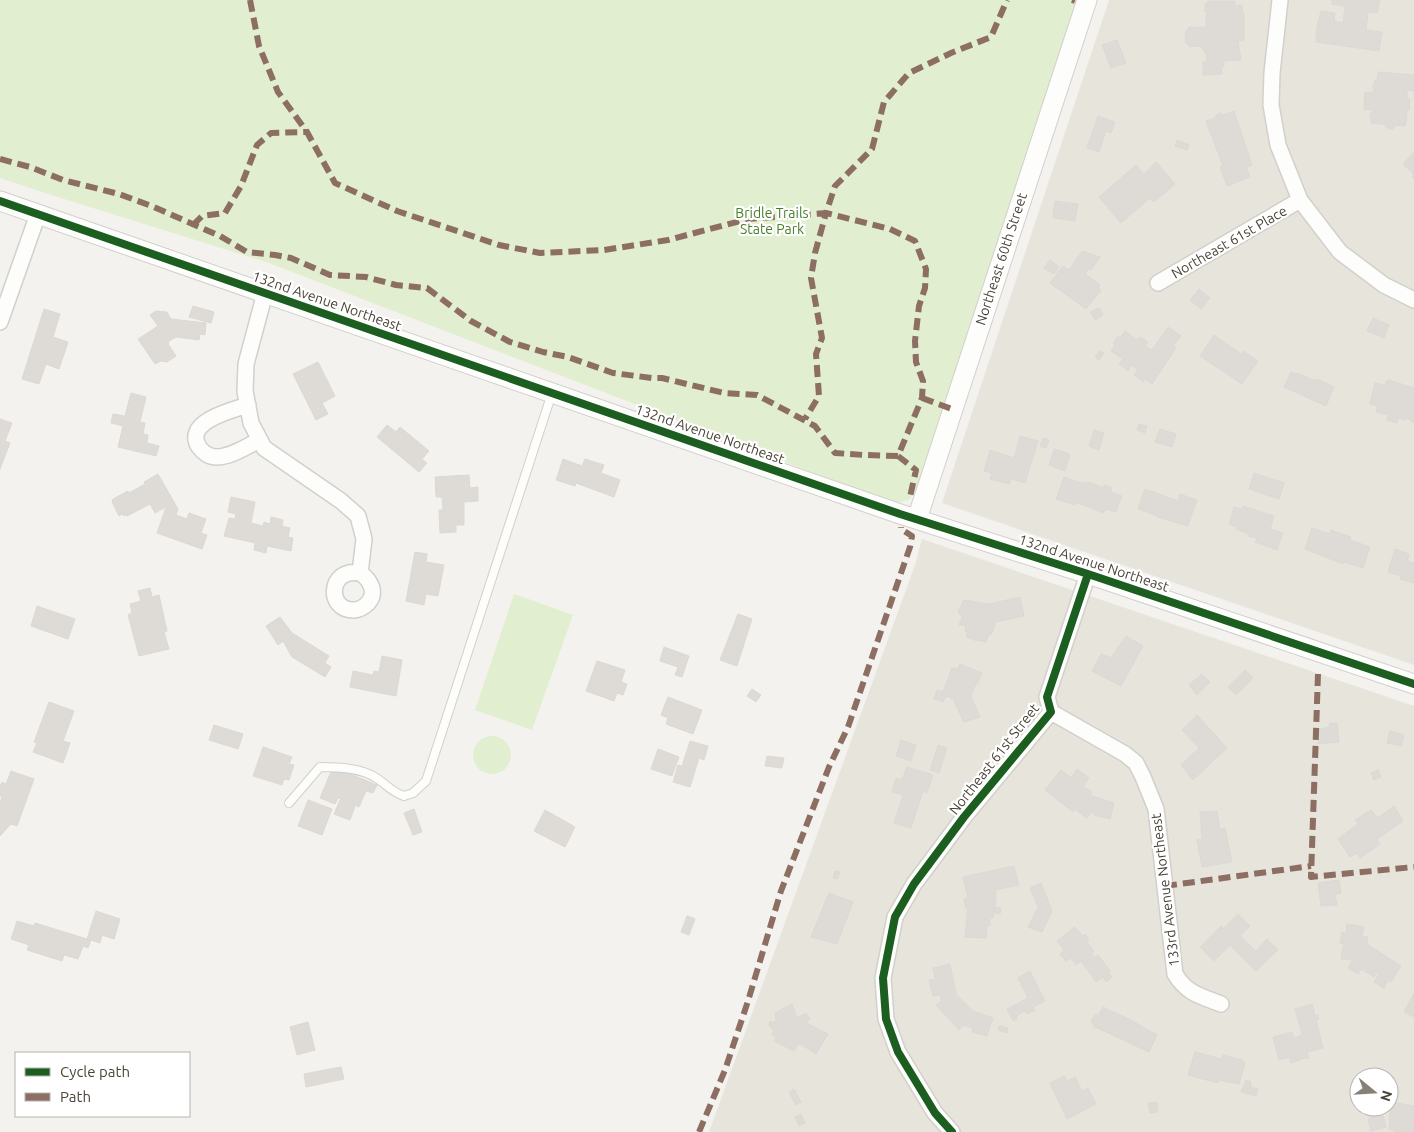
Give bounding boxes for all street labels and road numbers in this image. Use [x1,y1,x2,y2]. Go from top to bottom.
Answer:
street label: Northeast 60th Street [972,190,1030,327]
street label: Northeast 61st Place [1168,202,1290,282]
street label: 132nd Avenue Northeast [250,268,404,334]
street label: 132nd Avenue Northeast [633,401,787,467]
street label: 132nd Avenue Northeast [1017,531,1172,595]
street label: Northeast 61st Street [946,700,1043,818]
street label: 133rd Avenue Northeast [1148,812,1182,968]

